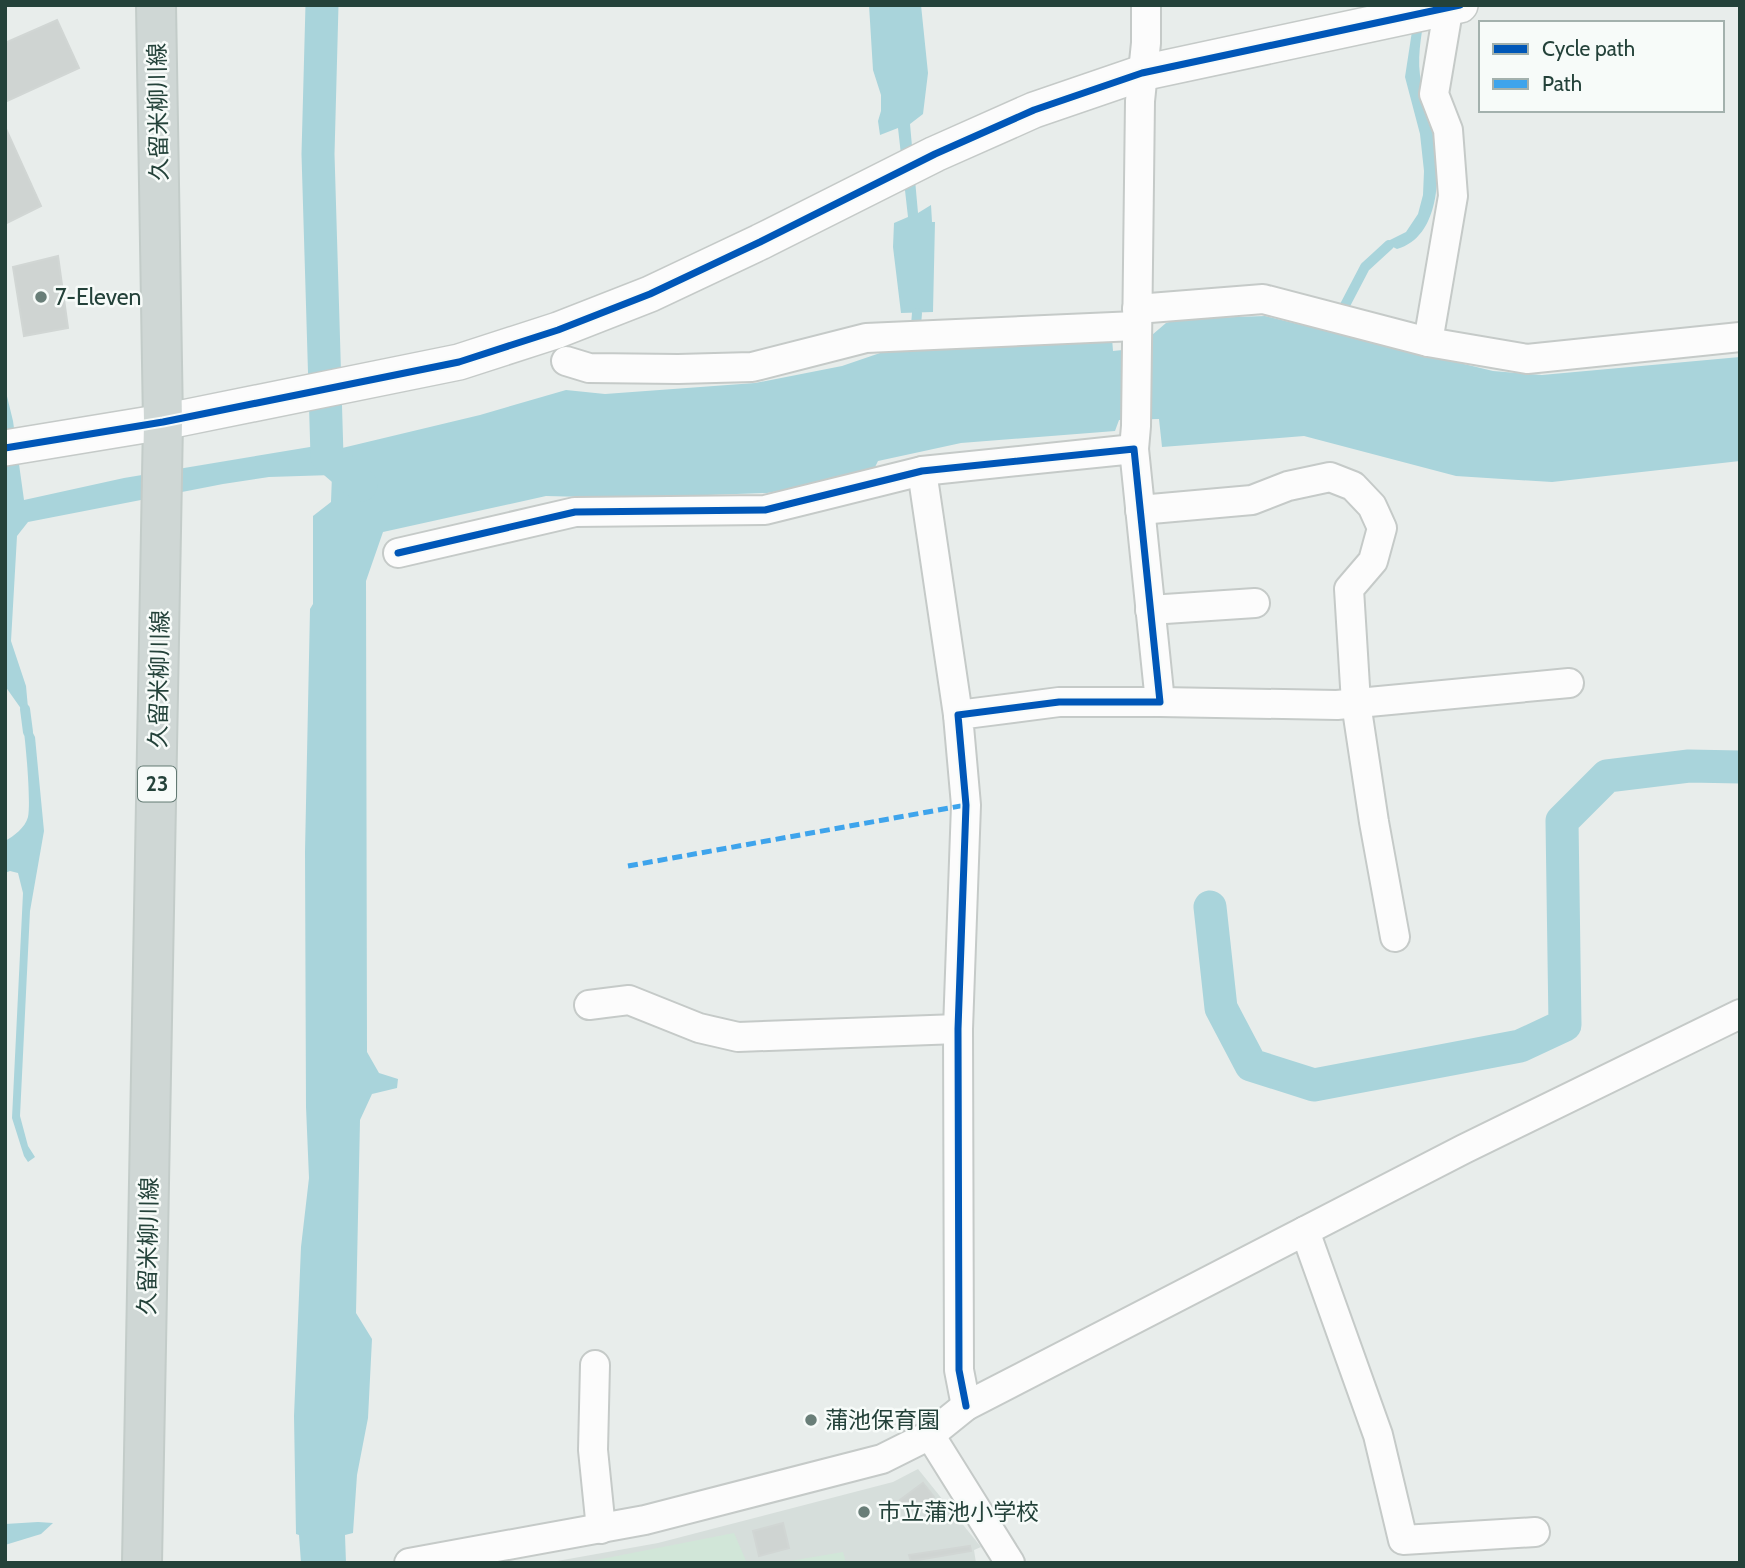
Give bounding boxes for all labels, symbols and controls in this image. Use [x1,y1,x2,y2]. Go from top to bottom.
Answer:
legend [1479,21,1724,112]
text: Cycle path [1542,36,1635,61]
street label: 久留米柳川線 [143,43,173,181]
text: Path [1542,71,1582,96]
place label: 7-Eleven [55,283,141,311]
marker: 7-Eleven [33,289,49,305]
street label: 久留米柳川線 [144,610,174,748]
road number: 23 [138,766,176,802]
street label: 久留米柳川線 [133,1177,163,1315]
place label: 蒲池保育園 [825,1406,940,1434]
marker: 蒲池保育園 [803,1412,819,1428]
place label: 市立蒲池小学校 [878,1498,1039,1526]
marker: 市立蒲池小学校 [856,1504,872,1520]

